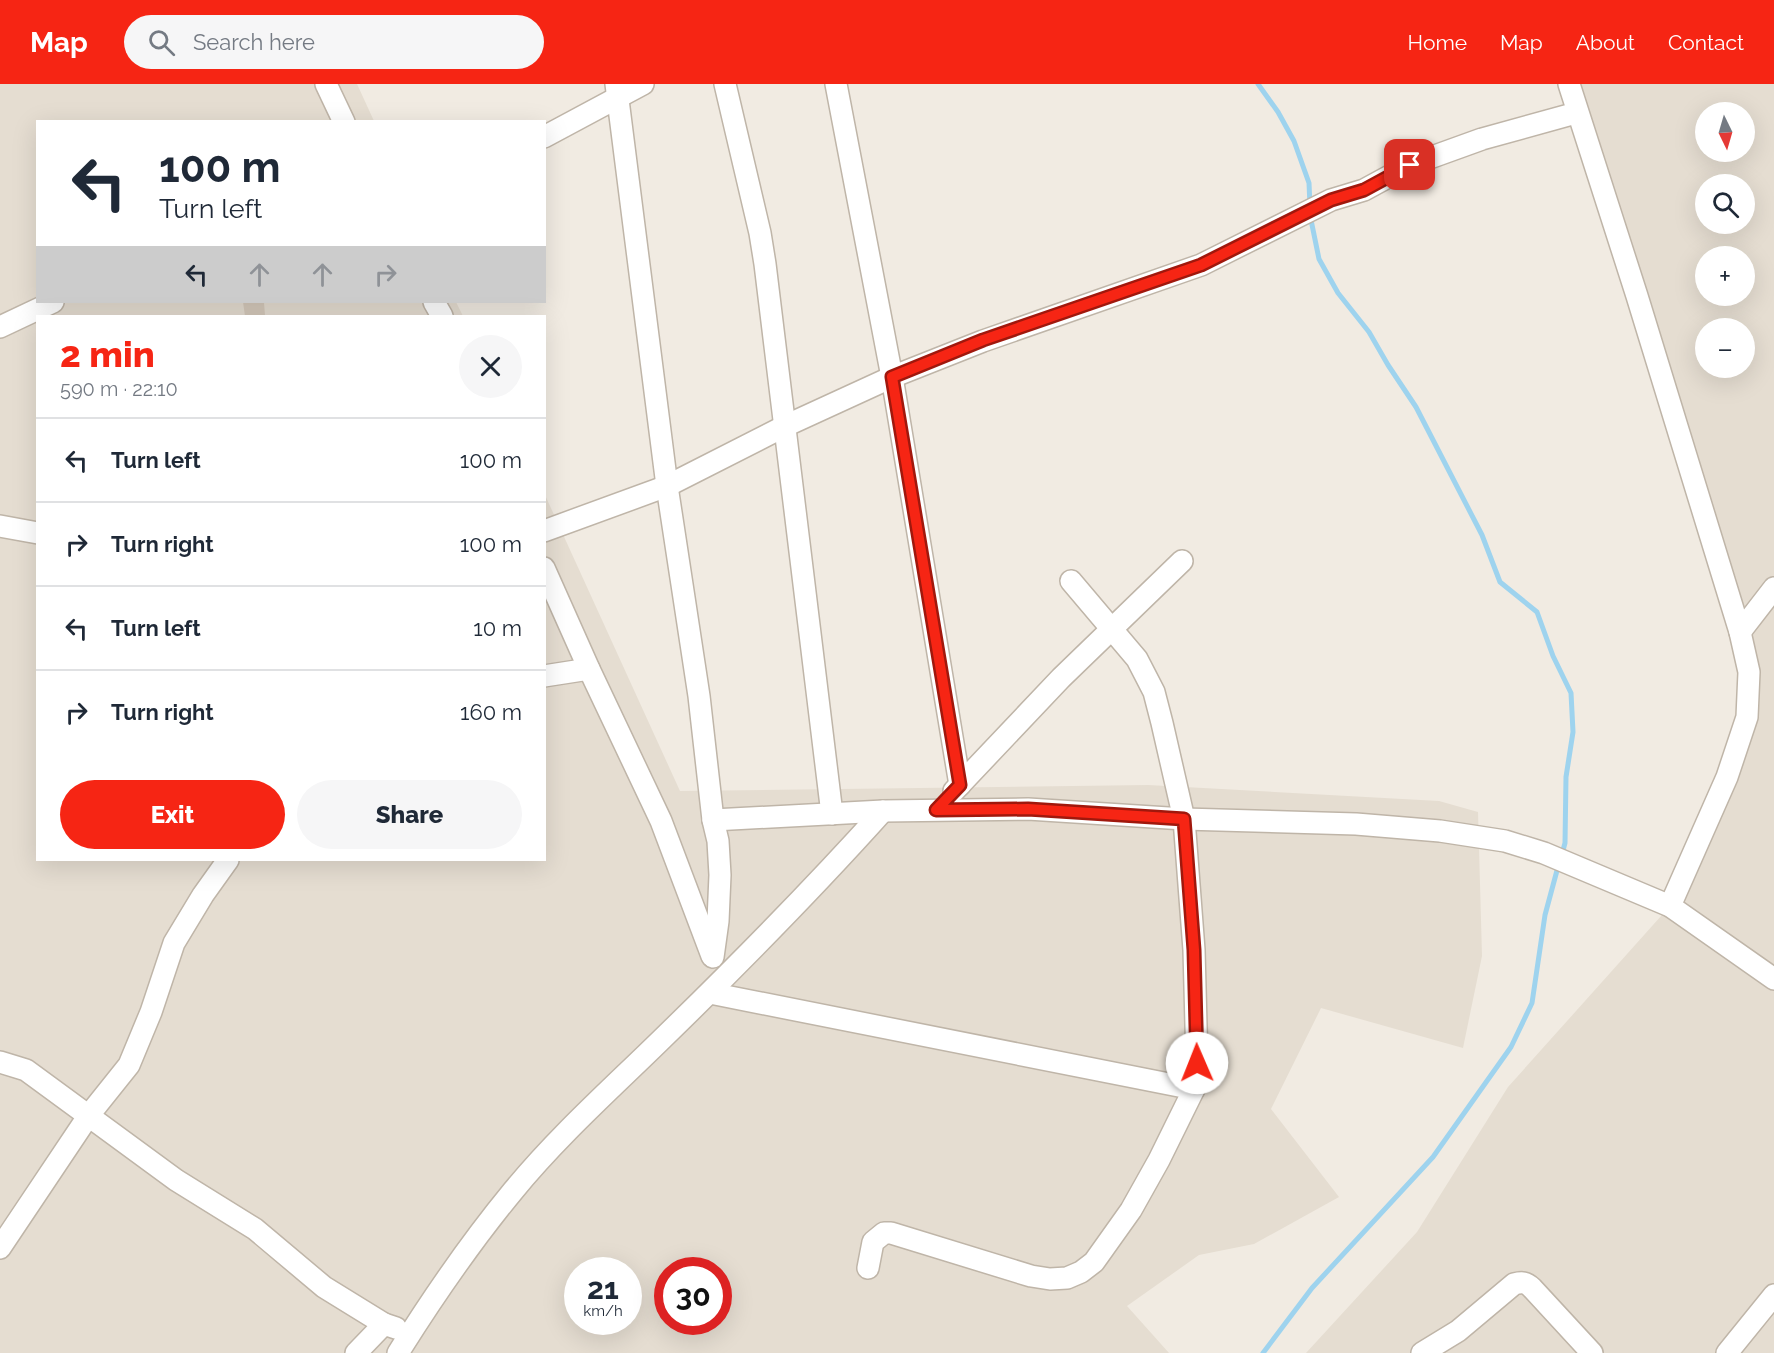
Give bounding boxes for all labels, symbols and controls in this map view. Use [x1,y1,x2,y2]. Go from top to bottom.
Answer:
search box [124,15,544,69]
text: Map [30,26,88,59]
icon: search [145,26,178,59]
text: Search here [193,29,315,55]
text: Home [1408,30,1467,55]
text: Map [1500,30,1543,55]
text: About [1576,30,1635,55]
text: Contact [1668,30,1744,55]
north arrow [1695,102,1755,162]
map controls [1695,102,1755,378]
pin [1384,139,1435,190]
text: 100 m [159,143,281,192]
icon: left [60,144,138,222]
icon: arrive [1393,148,1426,181]
button: search [1695,174,1755,234]
text: Turn left [159,193,262,224]
button: + [1695,246,1755,306]
icon: left [180,258,213,291]
icon: ahead [243,258,276,291]
icon: ahead [306,258,339,291]
icon: right [369,258,402,291]
button: − [1695,318,1755,378]
text: 2 min [60,333,155,375]
button: close [459,335,522,398]
text: 590 m · 22:10 [60,377,178,401]
icon: left [60,444,93,477]
text: Turn left [111,447,201,473]
text: 100 m [460,447,522,473]
icon: right [60,528,93,561]
text: Turn right [111,531,214,557]
text: 100 m [460,531,522,557]
icon: left [60,612,93,645]
text: Turn left [111,615,201,641]
text: 10 m [473,615,522,641]
icon: right [60,696,93,729]
text: Turn right [111,699,214,725]
text: 160 m [460,699,522,725]
button: Exit [60,780,285,849]
button: Share [297,780,522,849]
position arrow [1165,1031,1229,1095]
speed limit sign: 30 [654,1257,732,1335]
text: 21 [587,1271,619,1306]
text: km/h [583,1302,623,1320]

